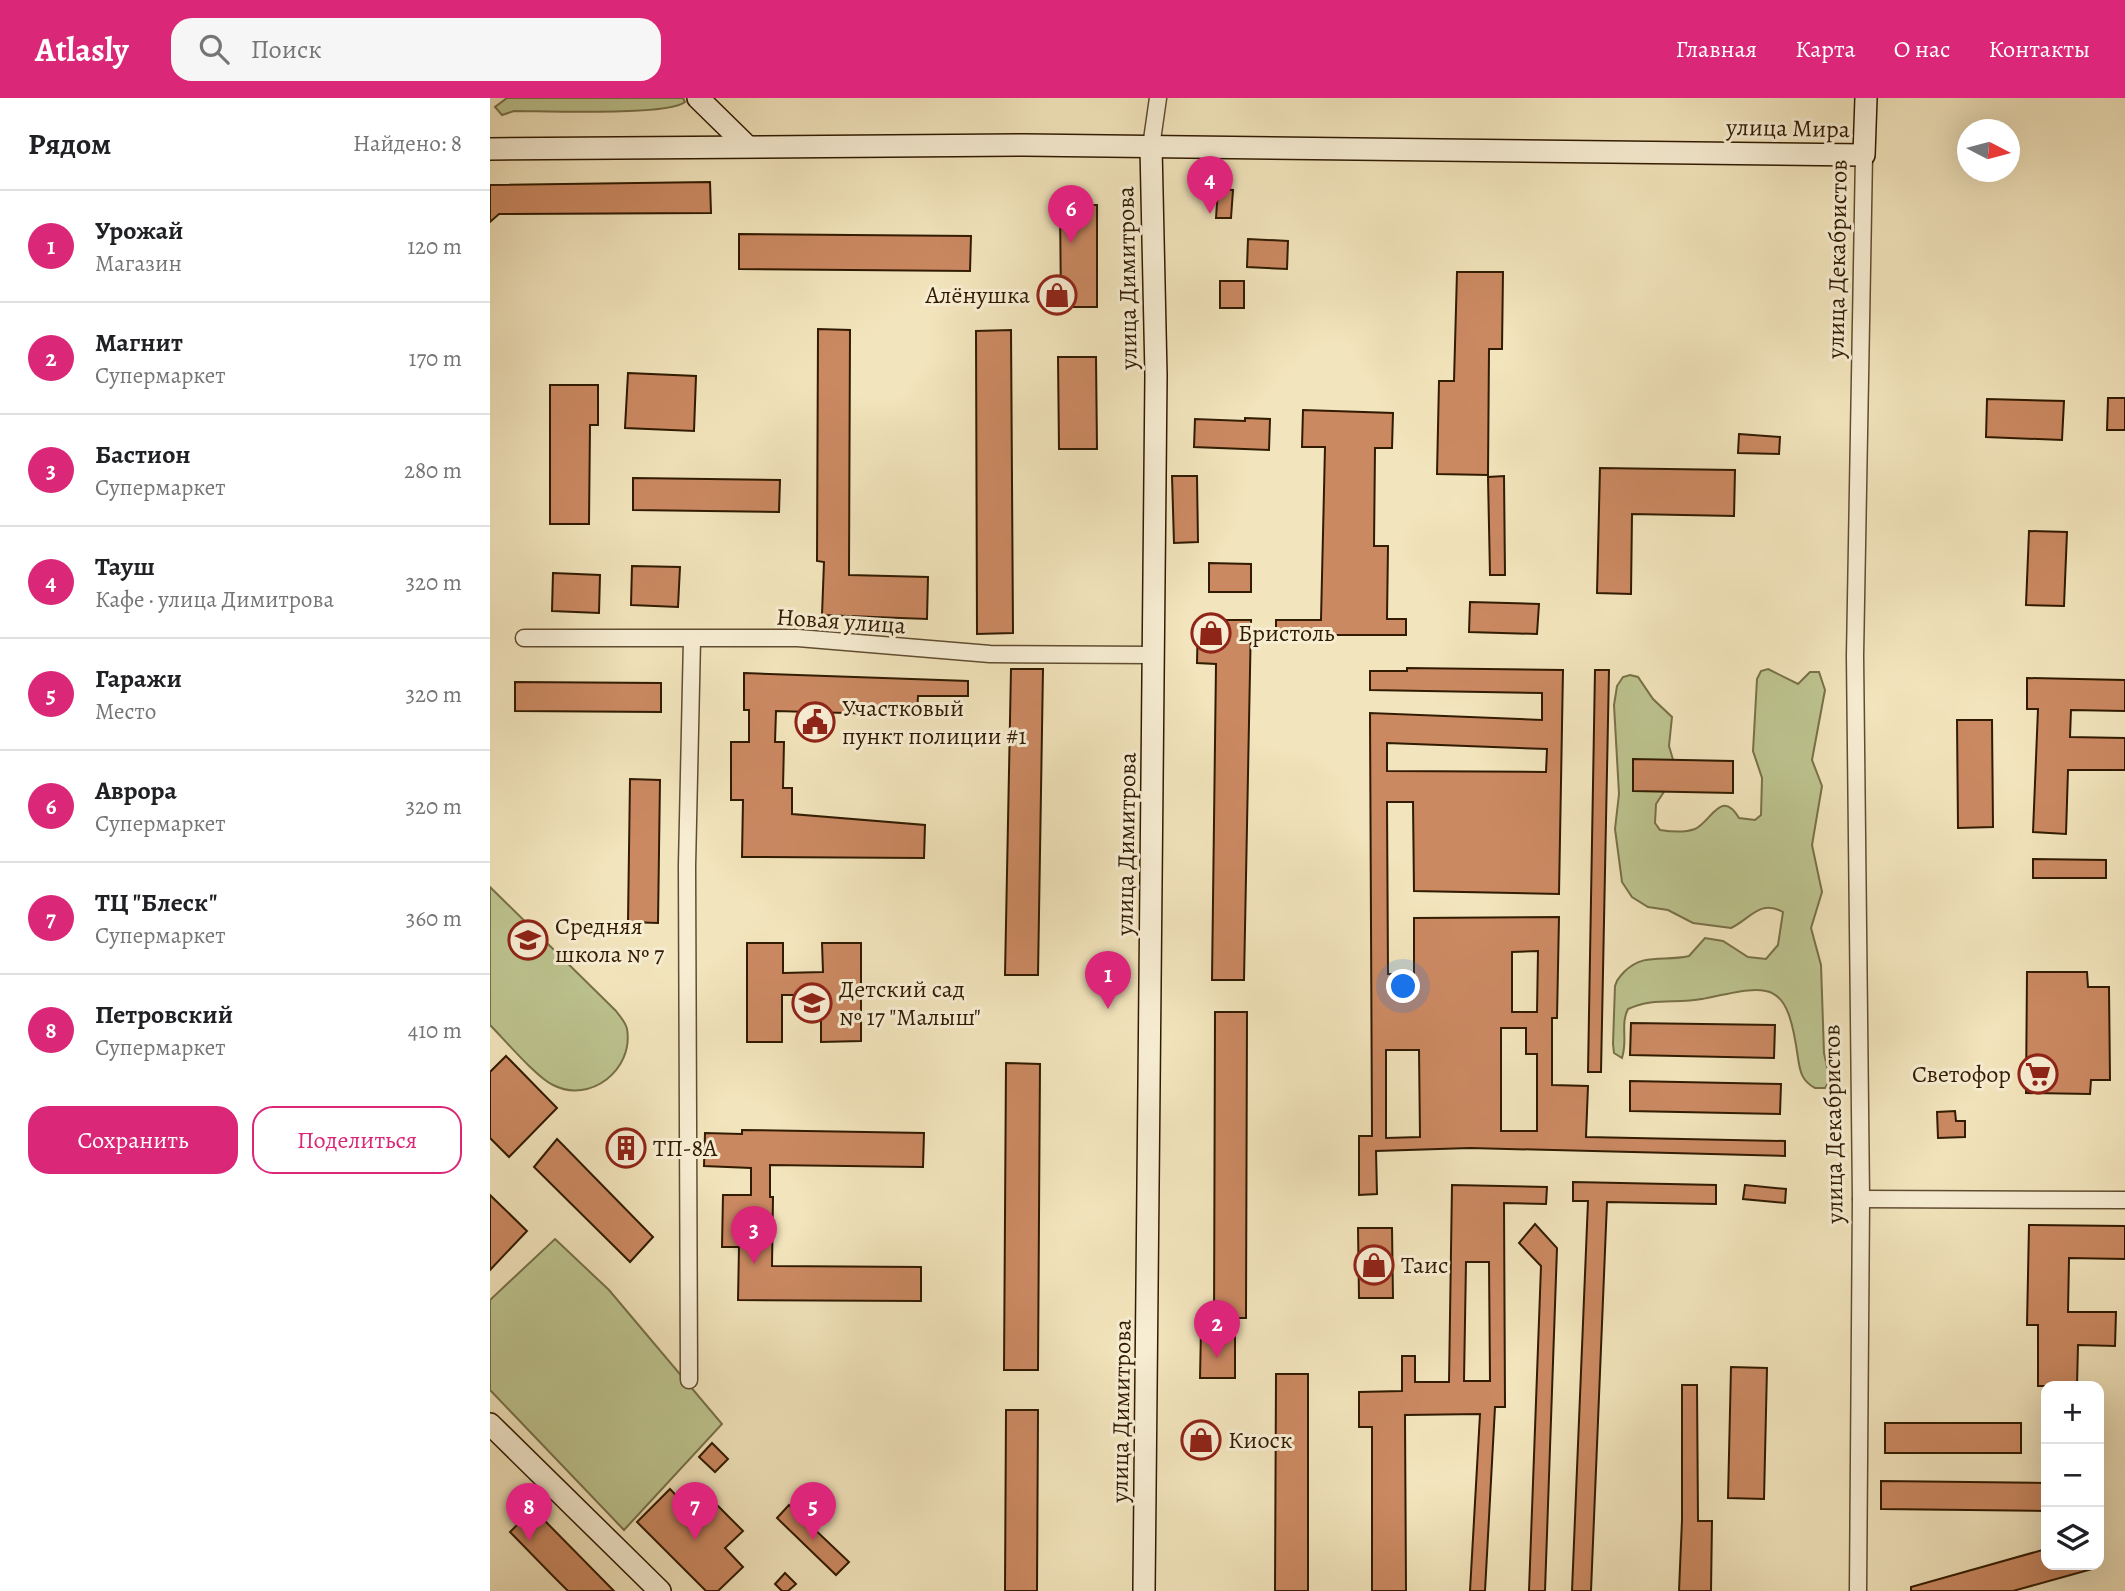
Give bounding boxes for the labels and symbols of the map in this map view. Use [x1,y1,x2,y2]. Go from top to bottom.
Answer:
street label: улица Мира [1725,111,1850,145]
north arrow [1957,119,2020,182]
pin: 4 [1187,156,1233,214]
street label: улица Декабристов [1819,159,1855,360]
pin: 6 [1048,185,1094,243]
street label: улица Димитрова [1109,186,1145,371]
shop icon: Алёнушка [1036,274,1078,316]
place label: Алёнушка [925,279,1030,311]
street label: Новая улица [775,601,907,641]
shop icon: Бристоль [1190,612,1232,654]
place label: Бристоль [1238,617,1335,649]
place label: Участковый пункт полиции #1 [842,692,1027,752]
public building icon: Участковый пункт полиции #1 [794,701,836,743]
street label: улица Димитрова [1108,752,1144,937]
place label: Средняя школа № 7 [555,910,665,970]
school or university icon: Средняя школа № 7 [507,919,549,961]
pin: 1 [1085,951,1131,1009]
your location [1386,969,1420,1003]
place label: Детский сад № 17 "Малыш" [839,973,981,1033]
school or university icon: Детский сад № 17 "Малыш" [791,982,833,1024]
street label: улица Декабристов [1815,1024,1851,1225]
supermarket icon: Светофор [2017,1053,2059,1095]
place label: Светофор [1912,1058,2011,1090]
building icon: ТП-8А [605,1127,647,1169]
place label: ТП-8А [653,1132,718,1164]
pin: 3 [731,1206,777,1264]
shop icon: Таис [1353,1244,1395,1286]
place label: Таис [1401,1249,1448,1281]
pin: 2 [1194,1300,1240,1358]
street label: улица Димитрова [1103,1319,1139,1504]
shop icon: Киоск [1180,1419,1222,1461]
place label: Киоск [1228,1424,1292,1456]
pin: 7 [672,1482,718,1540]
pin: 5 [790,1482,836,1540]
pin: 8 [506,1483,552,1541]

